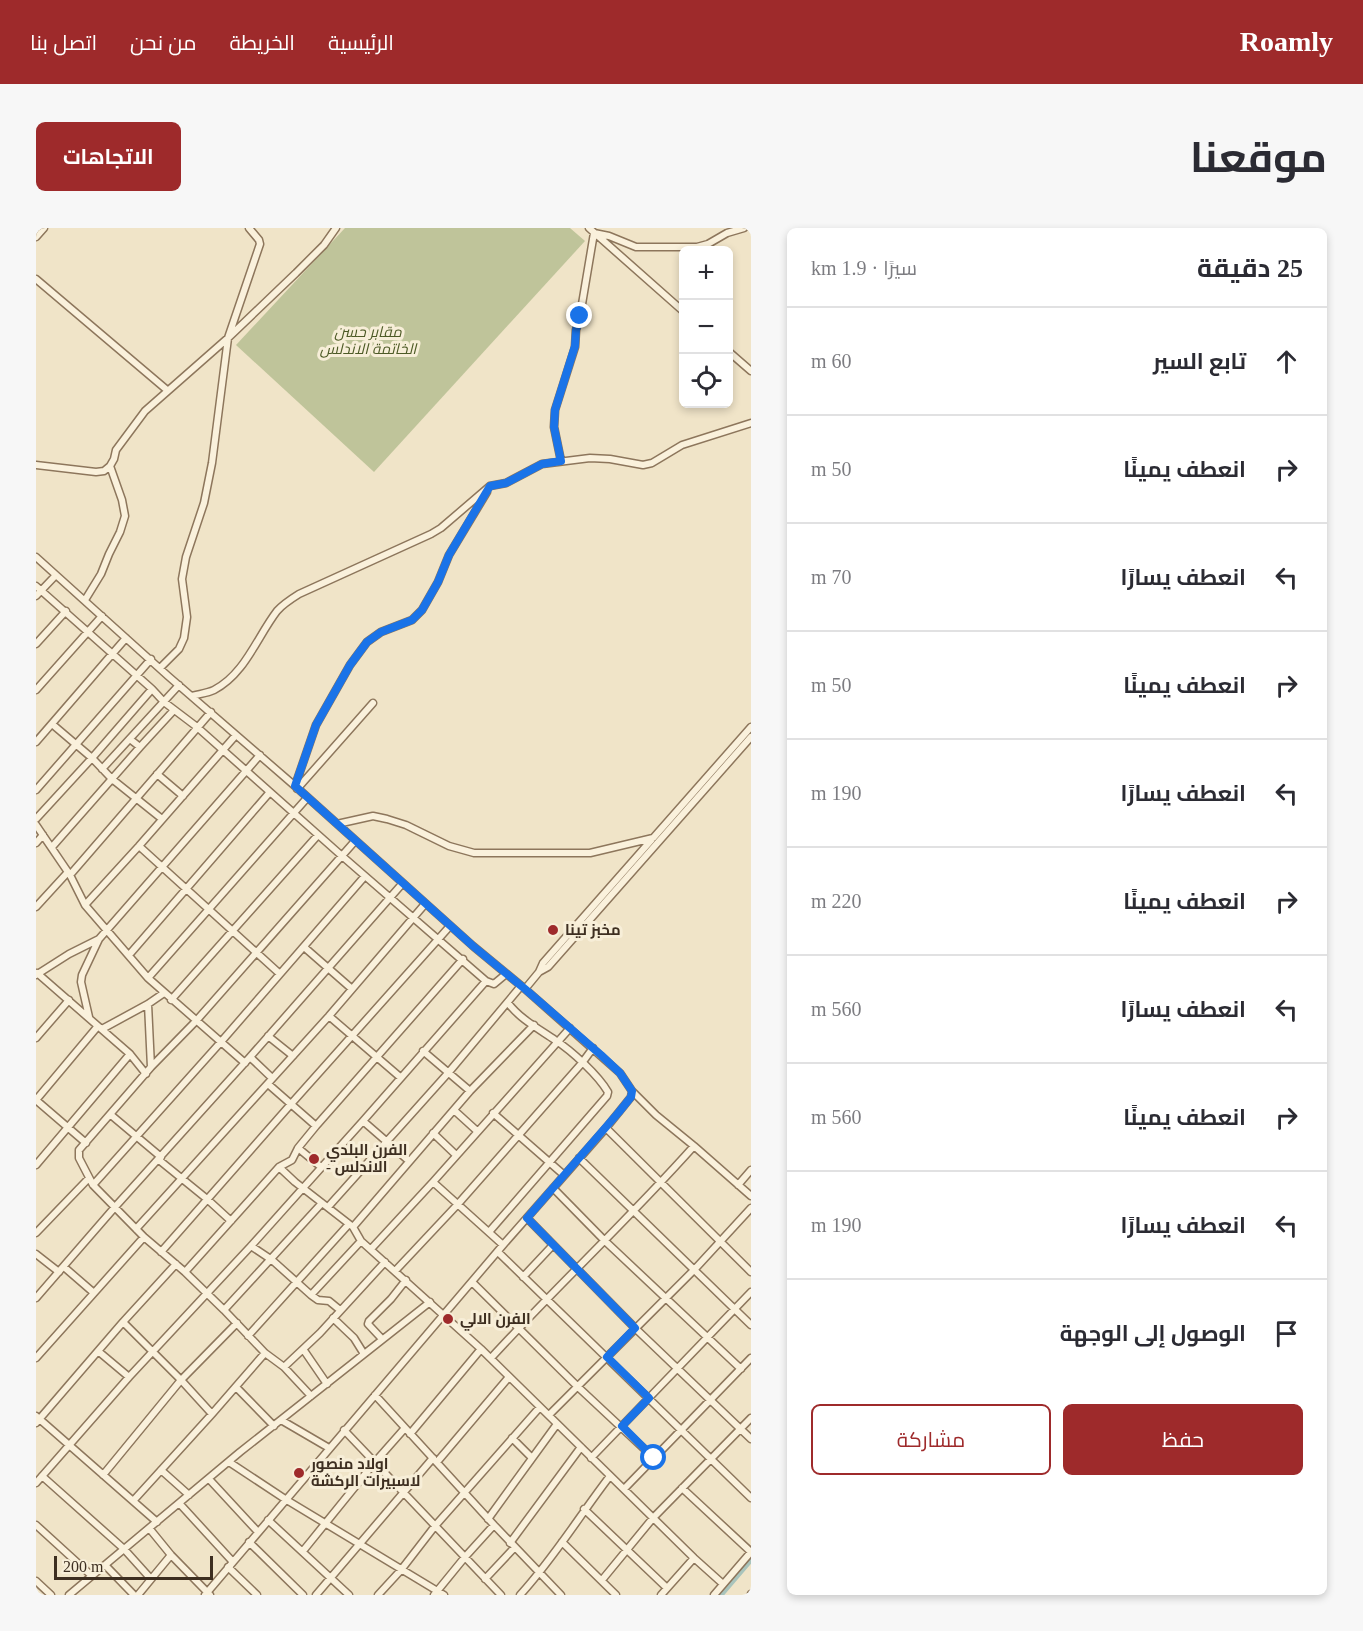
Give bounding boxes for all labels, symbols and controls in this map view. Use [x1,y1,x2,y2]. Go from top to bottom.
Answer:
text: Roamly [1240,26,1333,57]
text: اتصل بنا [30,31,97,55]
text: من نحن [130,31,196,55]
text: الخريطة [229,31,295,55]
text: الرئيسية [328,31,394,55]
button: الاتجاهات [36,122,181,191]
text: موقعنا [1190,135,1327,181]
map controls [679,246,733,408]
button: + [679,246,733,300]
text: 25 دقيقة [1197,254,1303,283]
text: سيرًا · 1.9 km [811,257,917,279]
button: − [679,300,733,354]
route end [566,302,592,328]
park label: مقابر حسن الخاتمة الاندلس [320,324,418,358]
icon: ahead [1270,345,1303,378]
text: تابع السير [1153,349,1246,374]
text: 60 m [811,350,852,372]
button: locate [679,354,733,408]
icon: right [1270,453,1303,486]
text: انعطف يمينًا [1123,457,1246,482]
text: 50 m [811,458,852,480]
icon: left [1270,561,1303,594]
text: انعطف يسارًا [1121,565,1246,590]
text: 70 m [811,566,852,588]
icon: right [1270,669,1303,702]
text: انعطف يمينًا [1123,673,1246,698]
text: 50 m [811,674,852,696]
icon: left [1270,777,1303,810]
text: انعطف يسارًا [1121,781,1246,806]
text: 190 m [811,782,862,804]
icon: right [1270,885,1303,918]
text: انعطف يمينًا [1123,889,1246,914]
text: 220 m [811,890,862,912]
place label: مخبز تينا [565,922,621,939]
marker: مخبز تينا [546,923,560,937]
icon: left [1270,993,1303,1026]
text: انعطف يسارًا [1121,997,1246,1022]
text: 560 m [811,998,862,1020]
icon: right [1270,1101,1303,1134]
text: انعطف يمينًا [1123,1105,1246,1130]
text: 560 m [811,1106,862,1128]
place label: الفرن البلدي - الاندلس [326,1142,407,1176]
marker: الفرن البلدي - الاندلس [307,1152,321,1166]
icon: left [1270,1209,1303,1242]
text: انعطف يسارًا [1121,1213,1246,1238]
text: 190 m [811,1214,862,1236]
place label: الفرن الالي [460,1311,531,1331]
marker: الفرن الالي [441,1312,455,1326]
icon: arrive [1270,1317,1303,1350]
text: الوصول إلى الوجهة [1060,1321,1246,1346]
button: مشاركة [811,1404,1051,1475]
button: حفظ [1063,1404,1303,1475]
route start [640,1444,666,1470]
place label: اولاد منصور لاسبيرات الركشة [310,1456,420,1490]
marker: اولاد منصور لاسبيرات الركشة [292,1466,306,1480]
scale bar [54,1553,213,1580]
text: 200 m [63,1558,103,1575]

